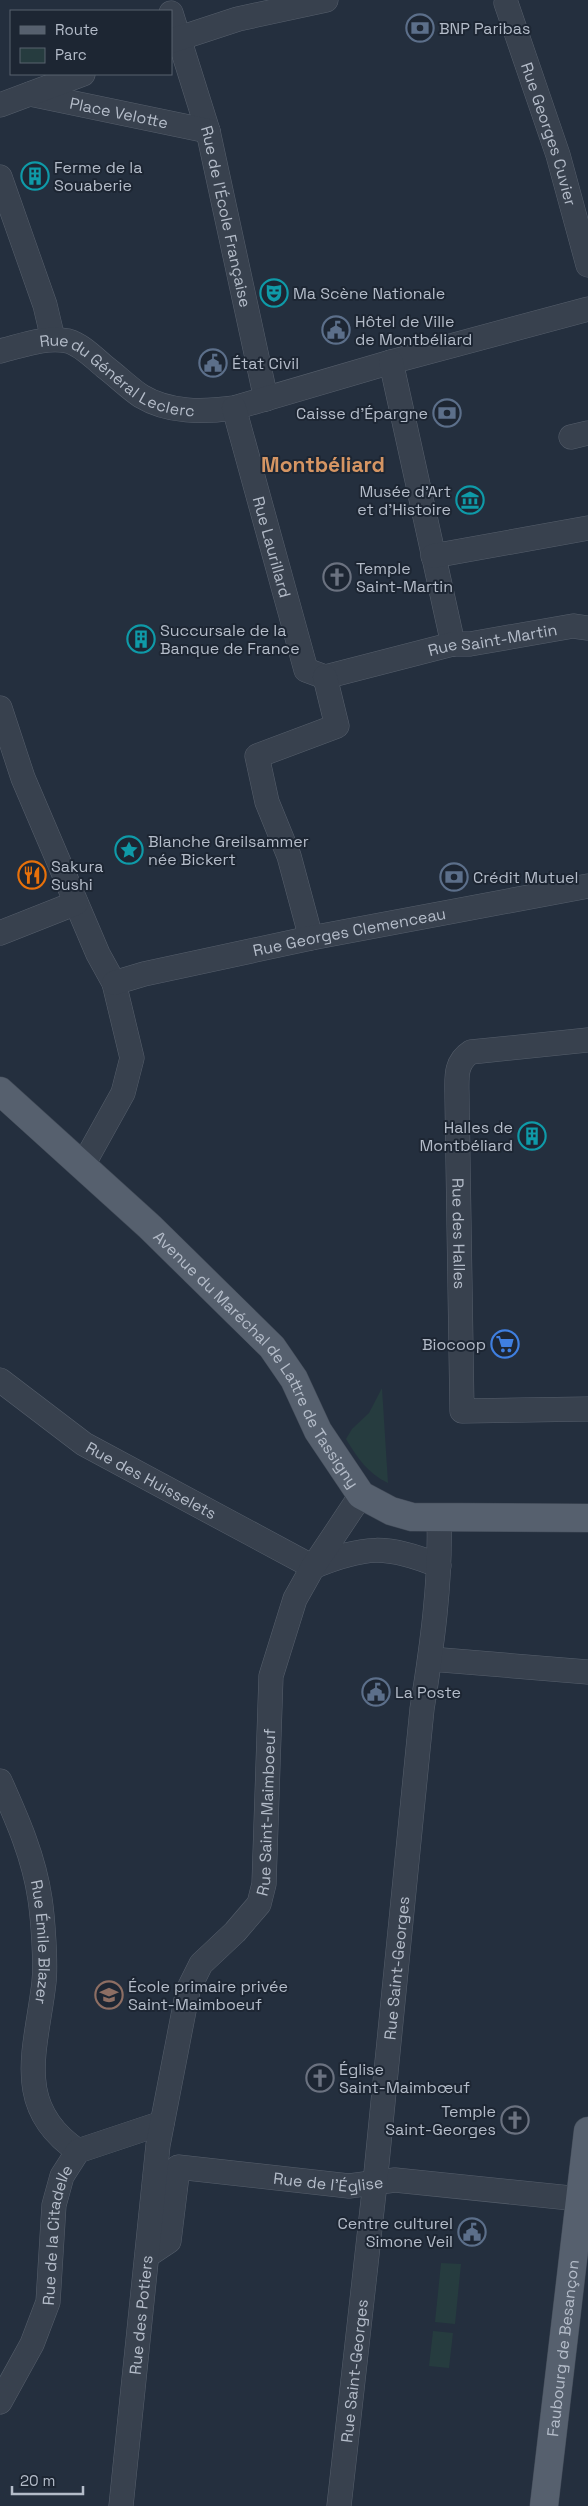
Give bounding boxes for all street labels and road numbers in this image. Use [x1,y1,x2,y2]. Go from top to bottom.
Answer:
street label: Rue Georges Cuvier [517,59,582,208]
street label: Place Velotte [68,92,170,133]
street label: Rue de l'École Française [196,123,256,309]
street label: Rue du Général Leclerc [38,329,195,421]
street label: Rue Laurillard [248,494,296,600]
street label: Rue Saint-Martin [426,618,559,661]
street label: Rue Georges Clemenceau [251,902,447,961]
street label: Rue des Halles [448,1178,471,1289]
street label: Avenue du Maréchal de Lattre de Tassigny [149,1226,364,1492]
street label: Rue des Huisselets [82,1437,220,1524]
street label: Rue Saint-Maimboeuf [251,1728,280,1898]
street label: Rue Émile Blazer [26,1878,55,2006]
street label: Rue Saint-Georges [379,1895,414,2041]
street label: Rue de la Citadelle [37,2160,77,2306]
street label: Rue de l'Église [272,2167,384,2197]
street label: Rue des Potiers [124,2254,157,2376]
street label: Faubourg de Besançon [542,2258,583,2438]
street label: Rue Saint-Georges [336,2298,372,2444]

